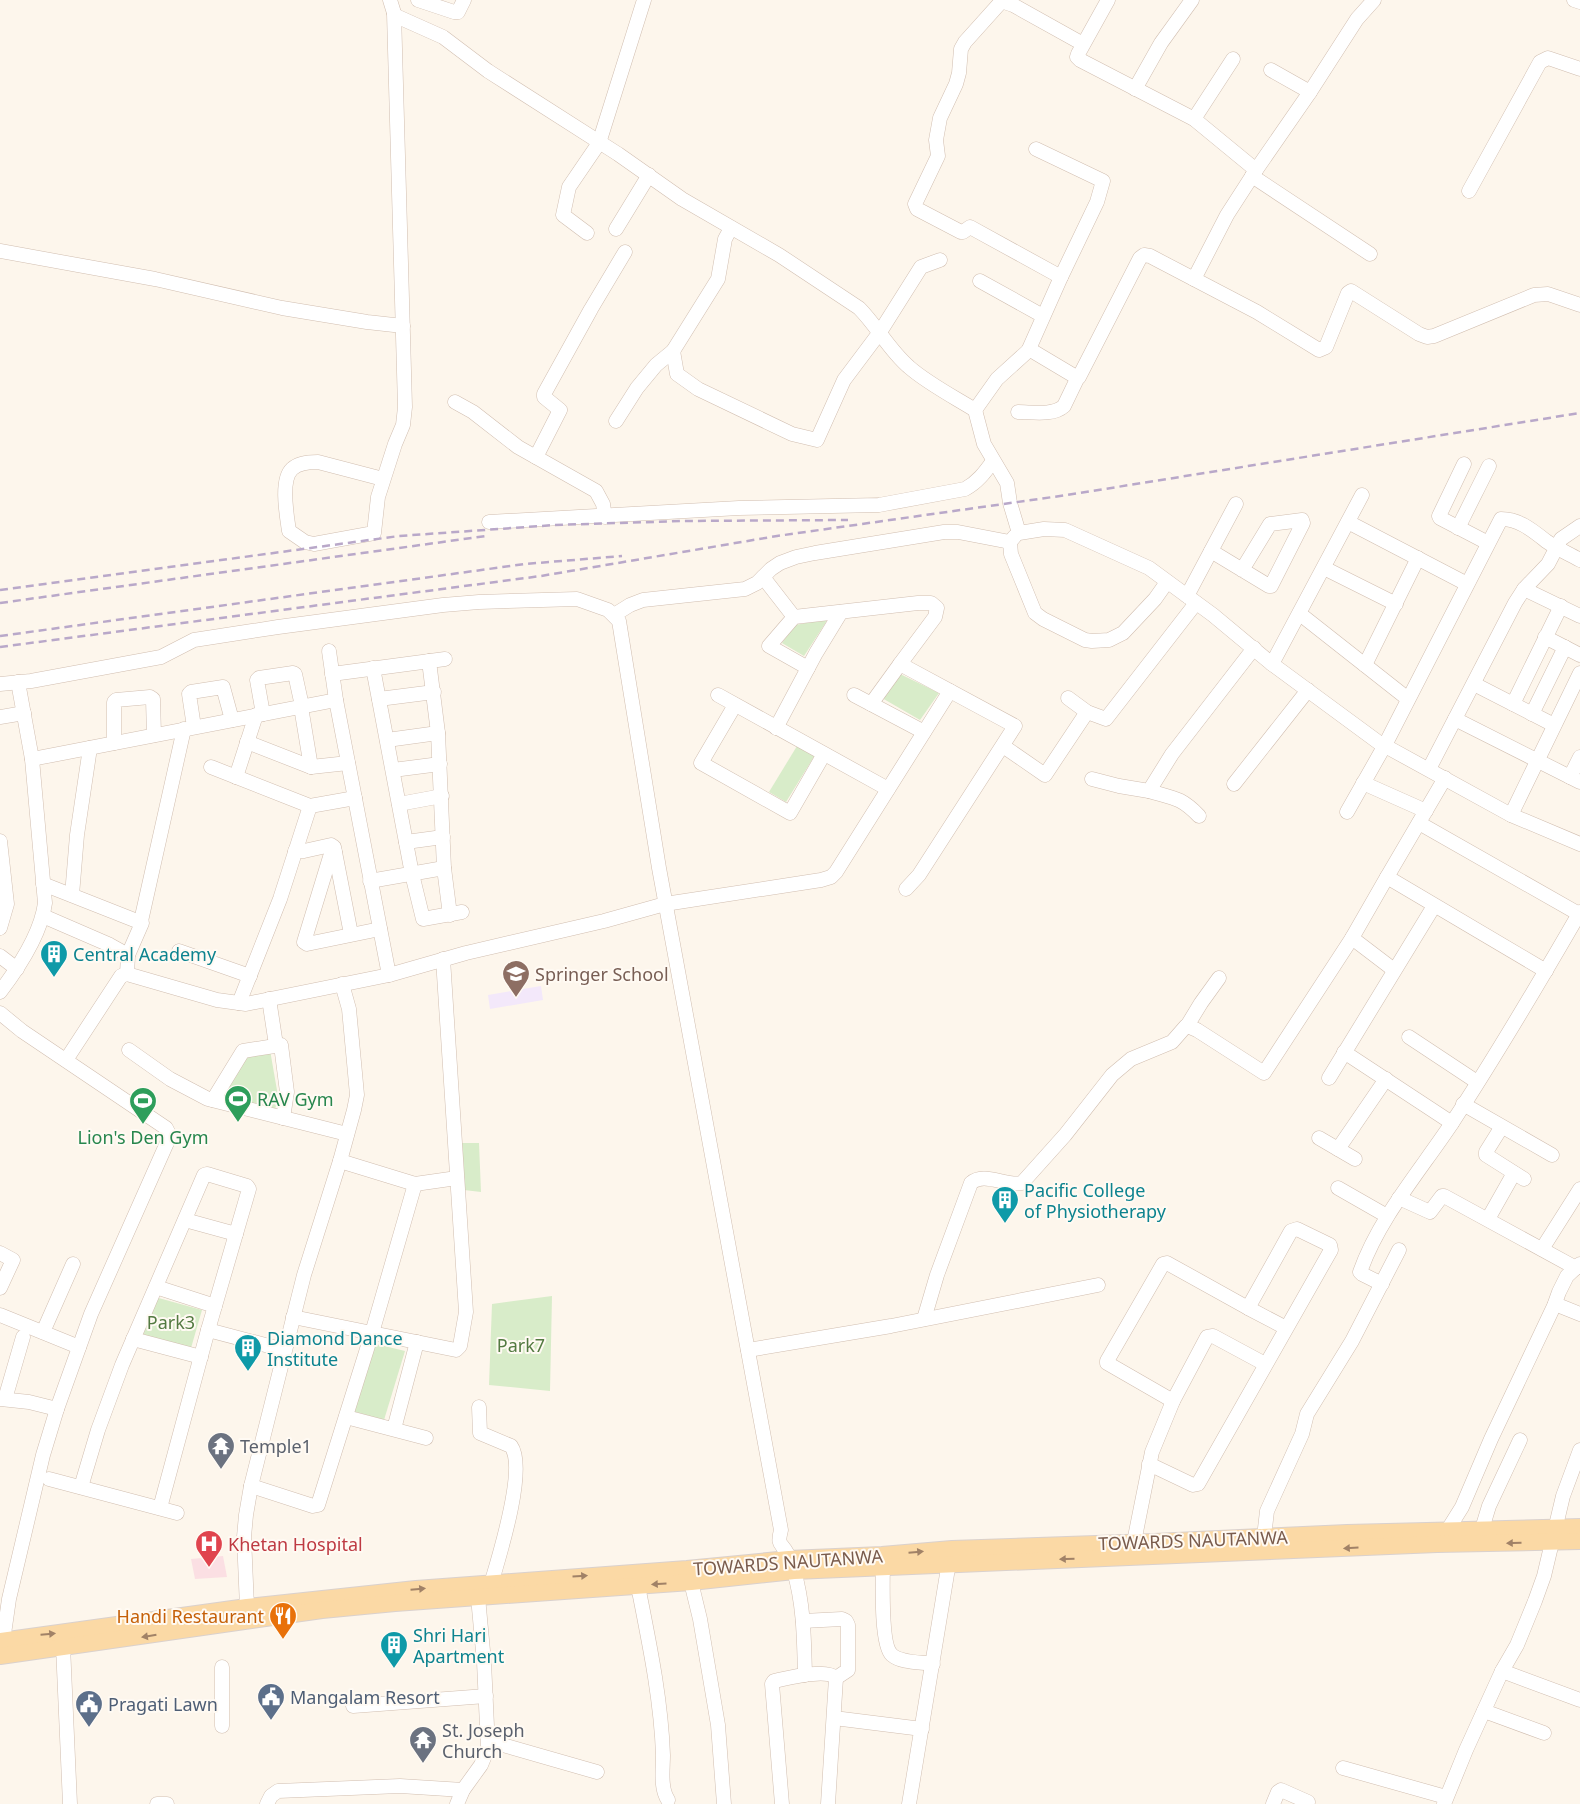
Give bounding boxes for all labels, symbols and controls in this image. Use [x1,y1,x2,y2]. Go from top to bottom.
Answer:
building icon: Central Academy [39,939,69,978]
place label: Central Academy [73,942,217,966]
school or university icon: Springer School [501,959,531,998]
place label: Springer School [535,962,669,986]
sports icon: RAV Gym [223,1084,253,1123]
sports icon: Lion's Den Gym [128,1086,158,1125]
place label: RAV Gym [257,1087,334,1111]
place label: Lion's Den Gym [78,1125,208,1149]
place label: Pacific College of Physiotherapy [1024,1178,1167,1223]
building icon: Pacific College of Physiotherapy [990,1185,1020,1224]
park label: Park3 [147,1310,195,1334]
place label: Diamond Dance Institute [267,1326,403,1371]
building icon: Diamond Dance Institute [233,1333,263,1372]
park label: Park7 [497,1333,545,1357]
temple icon: Temple1 [206,1431,236,1470]
place label: Temple1 [240,1434,312,1458]
street label: TOWARDS NAUTANWA [1098,1525,1289,1555]
hospital icon: Khetan Hospital [194,1529,224,1568]
place label: Khetan Hospital [228,1532,363,1556]
one-way arrow [1506,1539,1522,1547]
street label: TOWARDS NAUTANWA [693,1543,884,1581]
one-way arrow [1343,1545,1359,1553]
one-way arrow [909,1548,925,1556]
one-way arrow [1058,1555,1074,1563]
one-way arrow [572,1572,588,1580]
one-way arrow [650,1581,666,1589]
one-way arrow [410,1585,426,1593]
restaurant icon: Handi Restaurant [268,1601,298,1640]
place label: Handi Restaurant [117,1604,265,1628]
place label: Shri Hari Apartment [413,1623,505,1668]
one-way arrow [40,1629,56,1637]
building icon: Shri Hari Apartment [379,1630,409,1669]
one-way arrow [141,1632,157,1640]
public building icon: Mangalam Resort [256,1682,286,1721]
place label: Mangalam Resort [290,1685,440,1709]
public building icon: Pragati Lawn [74,1689,104,1728]
place label: Pragati Lawn [108,1692,218,1716]
place label: St. Joseph Church [442,1718,525,1763]
temple icon: St. Joseph Church [408,1725,438,1764]

